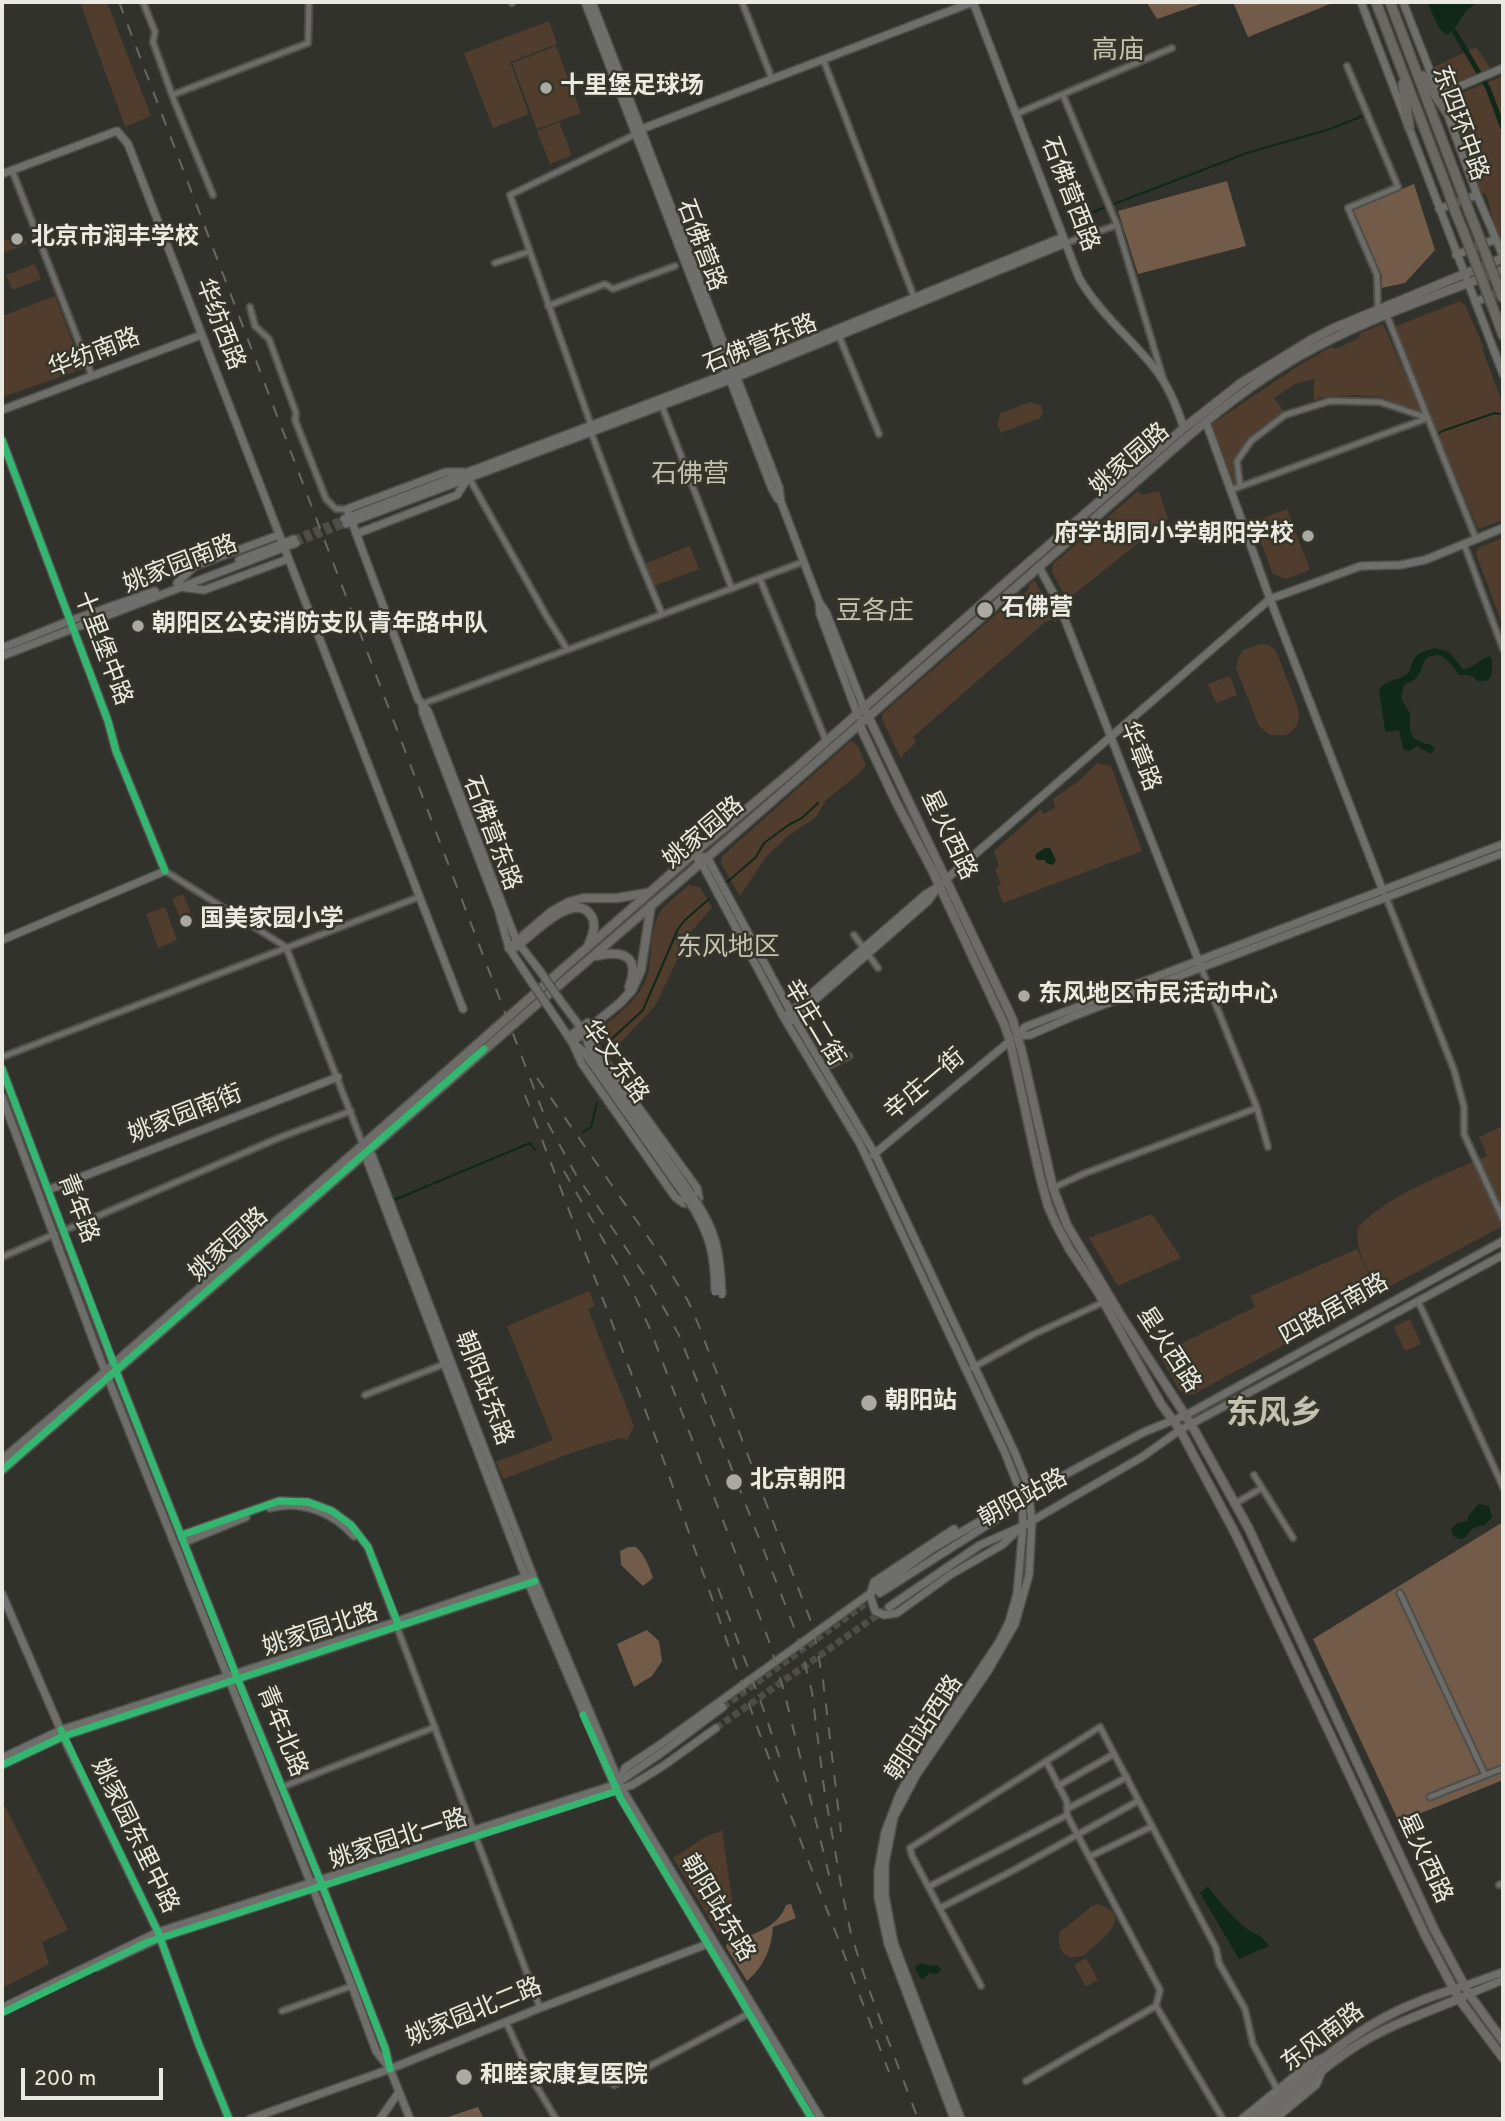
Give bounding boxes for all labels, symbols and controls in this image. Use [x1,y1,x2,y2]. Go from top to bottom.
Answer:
district label: 高庙 [1092,37,1144,69]
street label: 东四环中路 [1424,63,1492,185]
place label: 十里堡足球场 [560,74,704,102]
marker: 十里堡足球场 [538,80,554,96]
street label: 石佛营西路 [1033,134,1103,256]
street label: 石佛营路 [668,196,730,296]
place label: 北京市润丰学校 [31,225,199,253]
marker: 北京市润丰学校 [9,231,25,247]
street label: 华纺西路 [187,275,249,375]
street label: 石佛营东路 [700,310,822,382]
street label: 华纺南路 [45,324,145,386]
street label: 姚家园路 [1085,419,1177,503]
district label: 石佛营 [651,461,729,493]
place label: 府学胡同小学朝阳学校 [1054,522,1294,550]
marker: 府学胡同小学朝阳学校 [1300,528,1316,544]
street label: 姚家园南路 [120,531,242,601]
street label: 十里堡中路 [66,588,136,710]
place label: 石佛营 [1001,596,1073,624]
district label: 豆各庄 [836,598,914,630]
marker: 石佛营 [975,600,995,620]
place label: 朝阳区公安消防支队青年路中队 [152,612,488,640]
marker: 朝阳区公安消防支队青年路中队 [130,618,146,634]
street label: 华章路 [1112,718,1164,796]
street label: 石佛营东路 [455,773,525,895]
street label: 星火西路 [913,787,981,885]
street label: 姚家园路 [659,792,751,876]
place label: 国美家园小学 [200,907,344,935]
marker: 国美家园小学 [178,913,194,929]
district label: 东风地区 [676,934,780,966]
street label: 辛庄二街 [775,975,849,1073]
place label: 东风地区市民活动中心 [1038,982,1278,1010]
marker: 东风地区市民活动中心 [1016,988,1032,1004]
street label: 华文东路 [573,1016,653,1110]
street label: 辛庄一街 [880,1044,972,1128]
street label: 姚家园南街 [125,1081,247,1151]
street label: 青年路 [50,1170,102,1248]
street label: 姚家园路 [185,1203,275,1289]
street label: 四路居南路 [1276,1269,1394,1353]
street label: 星火西路 [1129,1303,1205,1399]
street label: 朝阳站东路 [447,1328,517,1450]
place label: 朝阳站 [885,1389,957,1417]
marker: 朝阳站 [859,1393,879,1413]
district label: 东风乡 [1226,1398,1322,1436]
street label: 朝阳站路 [975,1465,1073,1535]
place label: 北京朝阳 [750,1468,846,1496]
marker: 北京朝阳 [724,1472,744,1492]
street label: 姚家园北路 [259,1600,383,1664]
street label: 朝阳站西路 [881,1671,971,1787]
street label: 青年北路 [249,1682,311,1782]
street label: 姚家园东里中路 [83,1755,183,1919]
street label: 姚家园北一路 [326,1805,472,1877]
street label: 星火西路 [1390,1809,1456,1909]
street label: 朝阳站东路 [673,1850,759,1968]
street label: 姚家园北二路 [403,1974,547,2054]
street label: 东风南路 [1277,1999,1371,2079]
scale bar [24,2054,166,2098]
place label: 和睦家康复医院 [480,2063,648,2091]
text: 200 m [34,2066,96,2093]
marker: 和睦家康复医院 [454,2067,474,2087]

